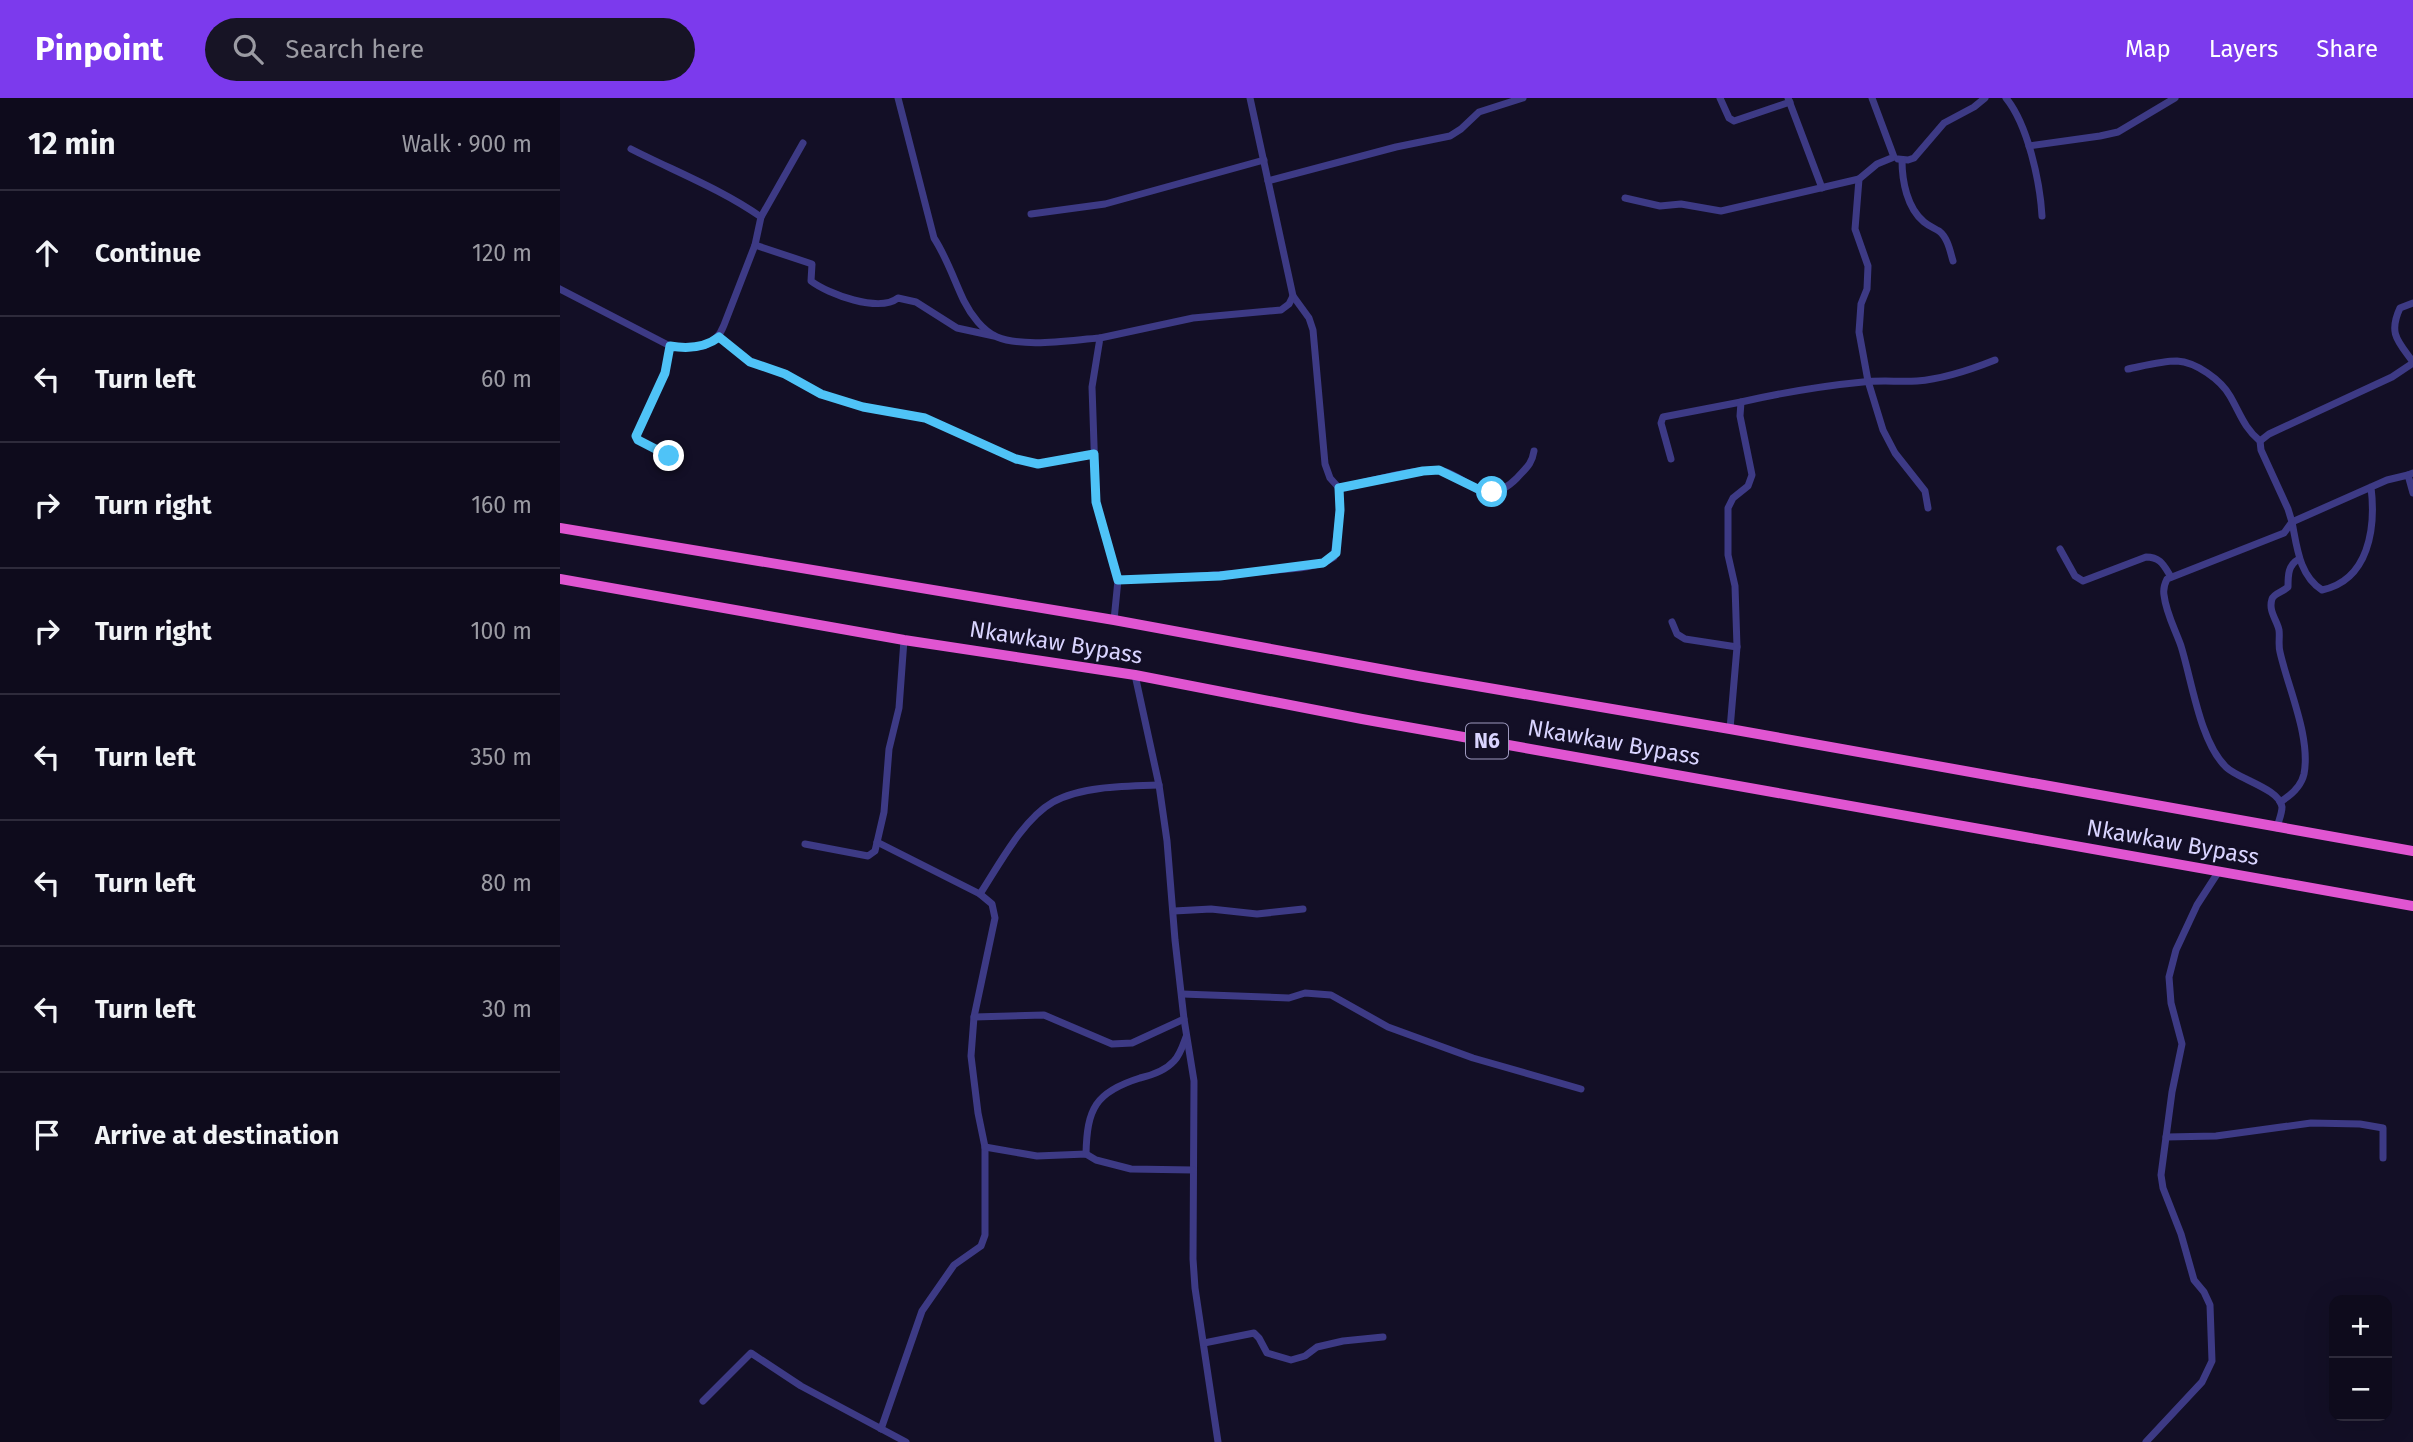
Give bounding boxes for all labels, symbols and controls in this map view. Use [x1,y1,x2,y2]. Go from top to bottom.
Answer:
search box [205,18,695,81]
text: Pinpoint [35,29,163,69]
icon: search [229,30,267,68]
text: Search here [285,34,424,65]
text: Map [2125,35,2171,63]
text: Layers [2209,35,2278,63]
text: Share [2316,35,2378,63]
text: 12 min [28,126,116,162]
text: Walk · 900 m [402,130,532,158]
icon: ahead [28,234,66,272]
text: Continue [95,238,201,269]
text: 120 m [472,239,532,267]
icon: left [28,360,66,398]
text: Turn left [95,364,196,395]
text: 60 m [481,365,532,393]
route end [653,440,684,471]
route start [1476,476,1507,507]
icon: right [28,486,66,524]
text: Turn right [95,490,212,521]
text: 160 m [471,491,532,519]
icon: right [28,612,66,650]
street label: Nkawkaw Bypass [968,615,1144,669]
text: Turn right [95,616,212,647]
text: 100 m [471,617,532,645]
street label: Nkawkaw Bypass [1526,713,1702,771]
road number: N6 [1466,724,1508,758]
icon: left [28,738,66,776]
text: Turn left [95,742,196,773]
text: 350 m [470,743,532,771]
street label: Nkawkaw Bypass [2085,813,2261,871]
icon: left [28,864,66,902]
text: Turn left [95,868,196,899]
text: 80 m [481,869,532,897]
icon: left [28,990,66,1028]
text: Turn left [95,994,196,1025]
text: 30 m [482,995,532,1023]
icon: arrive [28,1116,66,1154]
text: Arrive at destination [95,1120,339,1151]
map controls [2329,1295,2392,1421]
button: + [2329,1295,2392,1358]
button: − [2329,1358,2392,1421]

